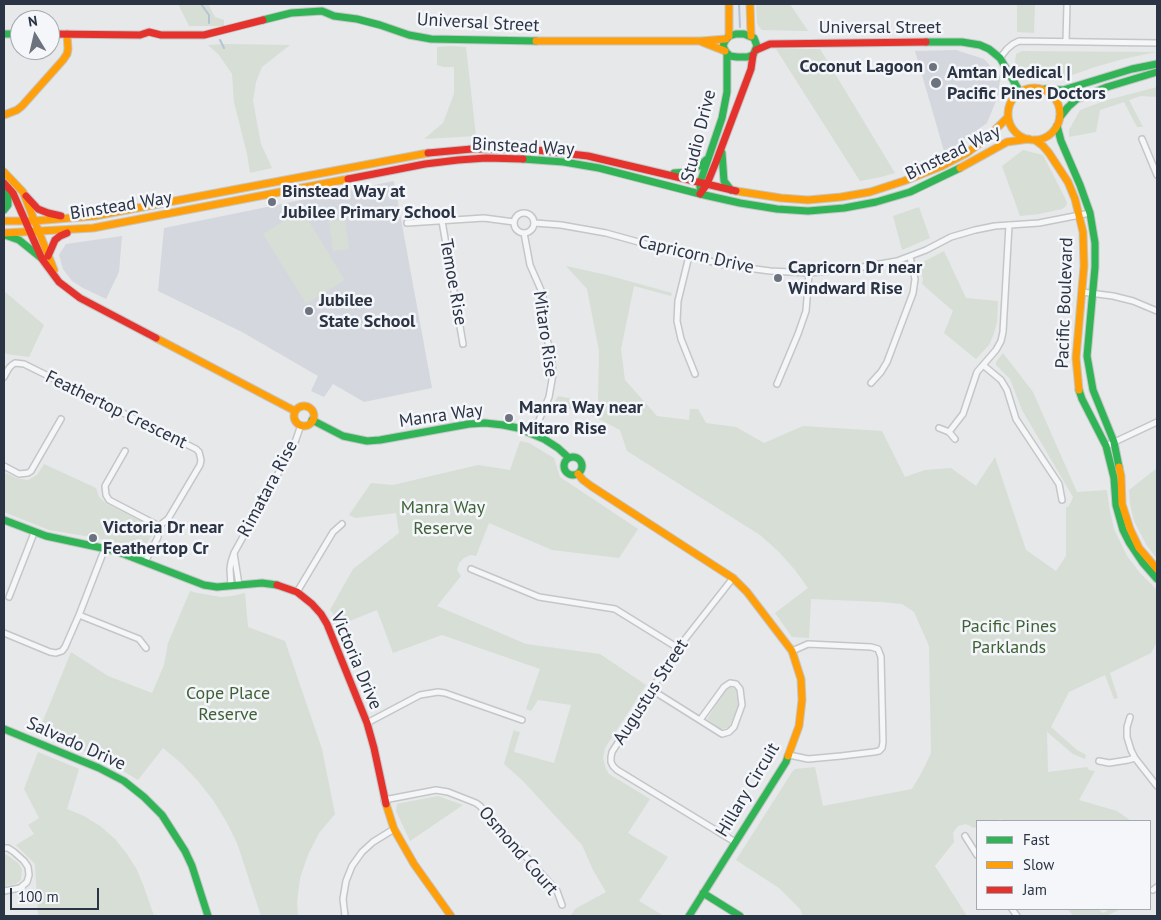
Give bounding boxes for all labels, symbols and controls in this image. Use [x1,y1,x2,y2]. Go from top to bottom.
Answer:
street label: Universal Street [416,9,540,37]
north arrow [10,10,60,60]
text: N [27,12,39,31]
street label: Universal Street [819,17,941,39]
place label: Coconut Lagoon [799,56,923,78]
marker: Coconut Lagoon [927,61,939,73]
place label: Amtan Medical | Pacific Pines Doctors [947,62,1106,104]
marker: Amtan Medical | Pacific Pines Doctors [929,76,943,90]
street label: Studio Drive [677,87,721,185]
street label: Binstead Way [902,121,1004,185]
street label: Binstead Way [471,134,575,160]
place label: Binstead Way at Jubilee Primary School [282,181,456,223]
street label: Binstead Way [69,187,173,225]
marker: Binstead Way at Jubilee Primary School [266,196,278,208]
street label: Capricorn Drive [636,231,756,279]
street label: Temoe Rise [435,237,471,327]
street label: Pacific Boulevard [1052,237,1078,369]
place label: Capricorn Dr near Windward Rise [788,257,922,300]
marker: Capricorn Dr near Windward Rise [772,272,784,284]
street label: Mitaro Rise [528,289,562,379]
place label: Jubilee State School [319,290,415,332]
marker: Jubilee State School [303,305,315,317]
street label: Feathertop Crescent [42,366,190,454]
place label: Manra Way near Mitaro Rise [519,397,643,439]
street label: Manra Way [398,399,484,433]
marker: Manra Way near Mitaro Rise [503,412,515,424]
street label: Rimatara Rise [234,437,302,541]
park label: Manra Way Reserve [401,497,485,540]
place label: Victoria Dr near Feathertop Cr [103,517,224,560]
marker: Victoria Dr near Feathertop Cr [87,532,99,544]
street label: Victoria Drive [326,609,386,713]
park label: Pacific Pines Parklands [961,616,1057,659]
street label: Augustus Street [609,635,693,749]
park label: Cope Place Reserve [186,683,270,726]
street label: Salvado Drive [23,713,129,775]
street label: Hillary Circuit [712,739,784,841]
street label: Osmond Court [474,802,562,900]
legend [976,820,1151,910]
text: Fast [1023,830,1050,849]
text: Slow [1023,855,1054,874]
scale bar [12,878,101,910]
text: Jam [1023,880,1047,899]
text: 100 m [18,887,59,906]

